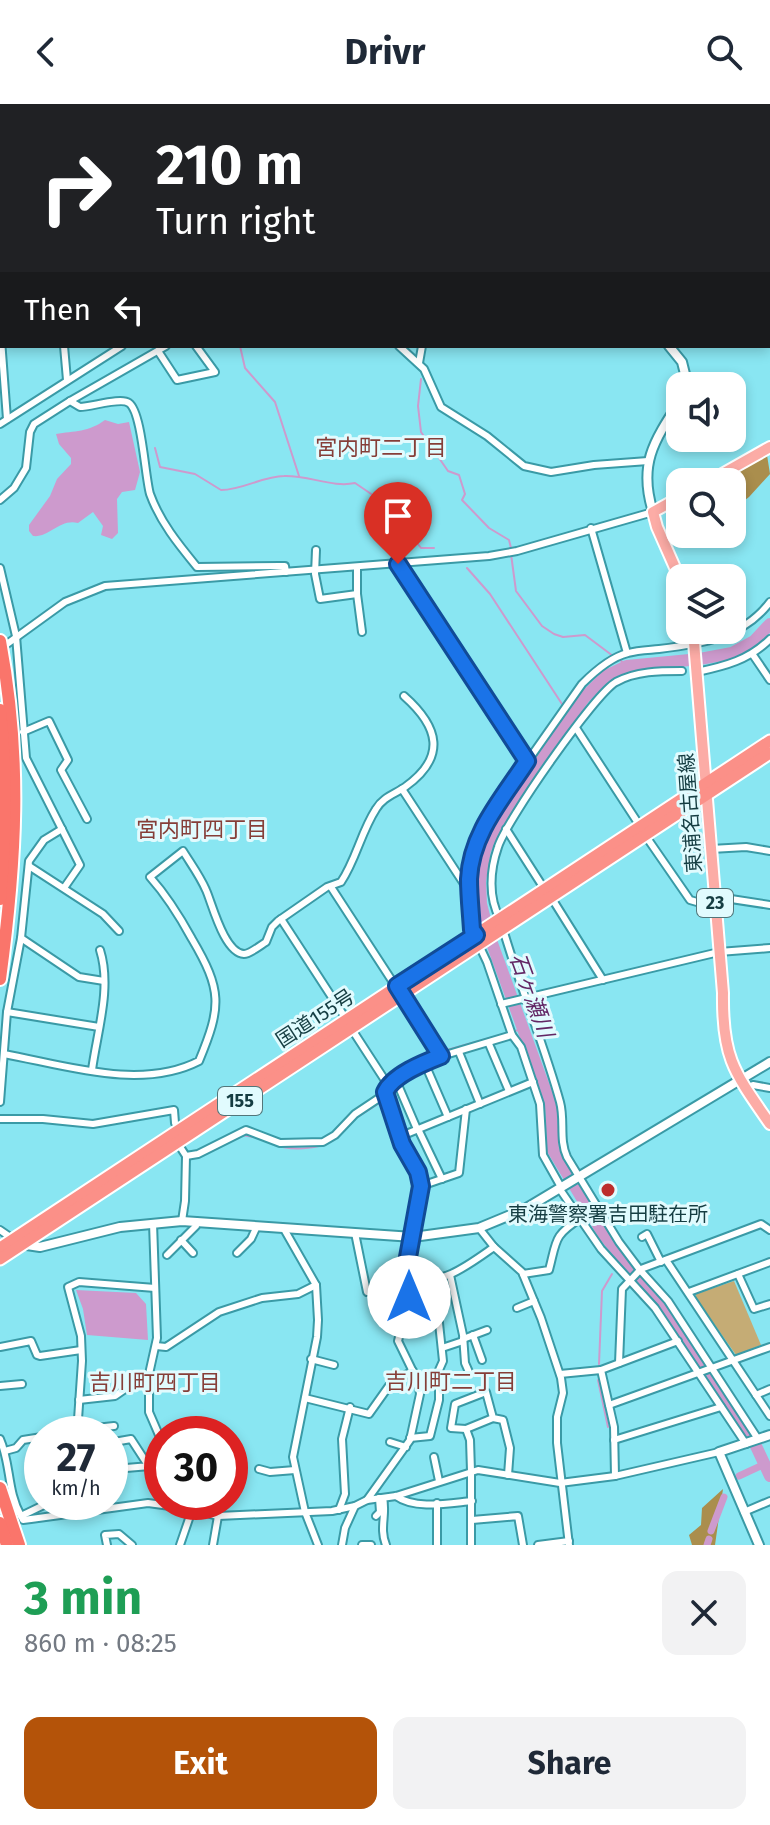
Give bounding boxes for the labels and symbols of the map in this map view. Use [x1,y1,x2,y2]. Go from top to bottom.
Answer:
district label: 宮内町二丁目 [315,434,447,461]
pin [364,482,432,564]
street label: 東浦名古屋線 [674,752,706,874]
district label: 宮内町四丁目 [136,816,268,843]
road number: 23 [697,889,733,917]
water label: 石ヶ瀬川 [504,949,560,1043]
street label: 国道155号 [271,984,359,1052]
road number: 155 [218,1087,262,1115]
marker: 東海警察署吉田駐在所 [599,1181,617,1199]
place label: 東海警察署吉田駐在所 [508,1202,708,1226]
position arrow [367,1255,451,1339]
district label: 吉川町二丁目 [385,1368,517,1395]
district label: 吉川町四丁目 [89,1369,221,1396]
speed limit sign: 30 [144,1416,248,1520]

